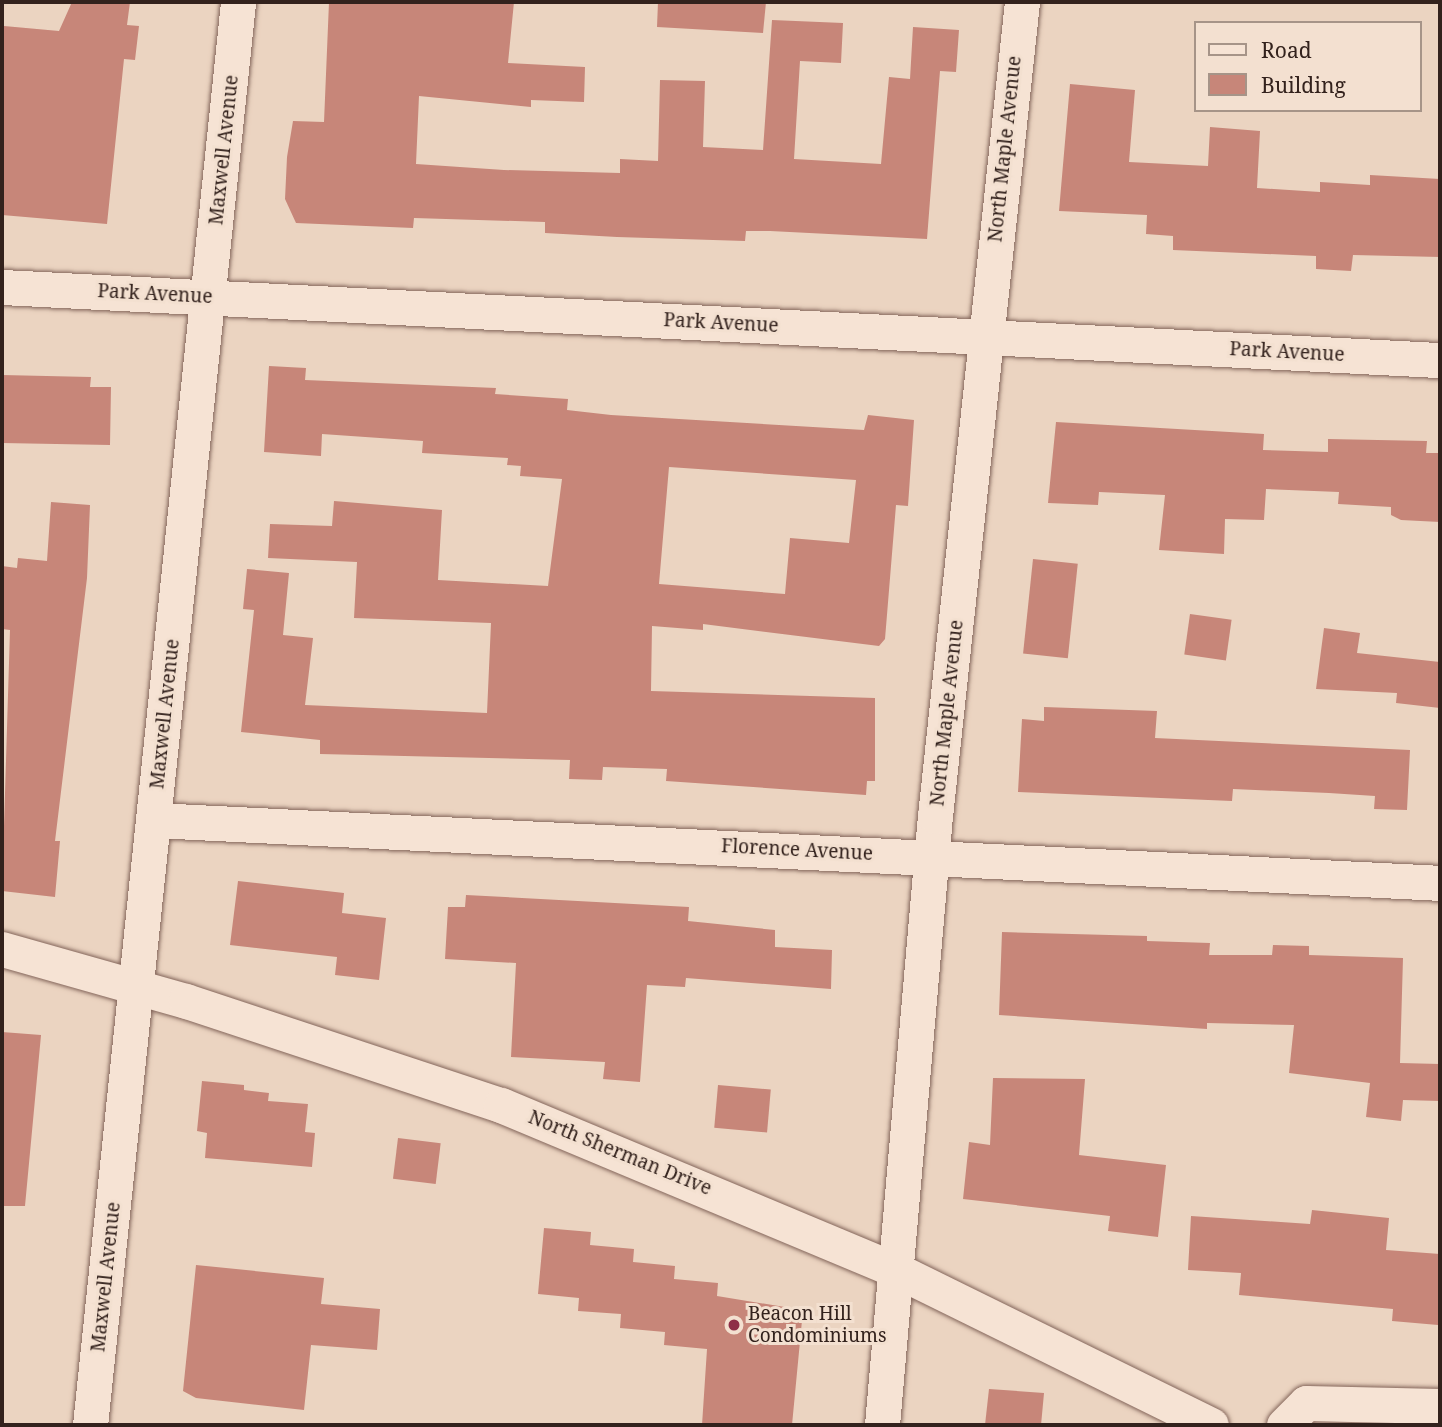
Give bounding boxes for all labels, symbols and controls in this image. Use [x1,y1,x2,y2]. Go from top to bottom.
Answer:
legend [1194,21,1421,112]
text: Road [1261,36,1312,64]
street label: North Maple Avenue [984,55,1026,243]
text: Building [1261,71,1346,99]
street label: Maxwell Avenue [205,74,243,226]
street label: Park Avenue [97,280,213,308]
street label: Park Avenue [663,309,779,337]
street label: Park Avenue [1229,338,1345,366]
street label: North Maple Avenue [926,619,968,807]
street label: Maxwell Avenue [146,638,184,790]
street label: Florence Avenue [721,835,873,865]
street label: North Sherman Drive [525,1106,715,1200]
street label: Maxwell Avenue [87,1201,125,1353]
place label: Beacon Hill Condominiums [748,1303,886,1347]
marker: Beacon Hill Condominiums [726,1317,742,1333]

